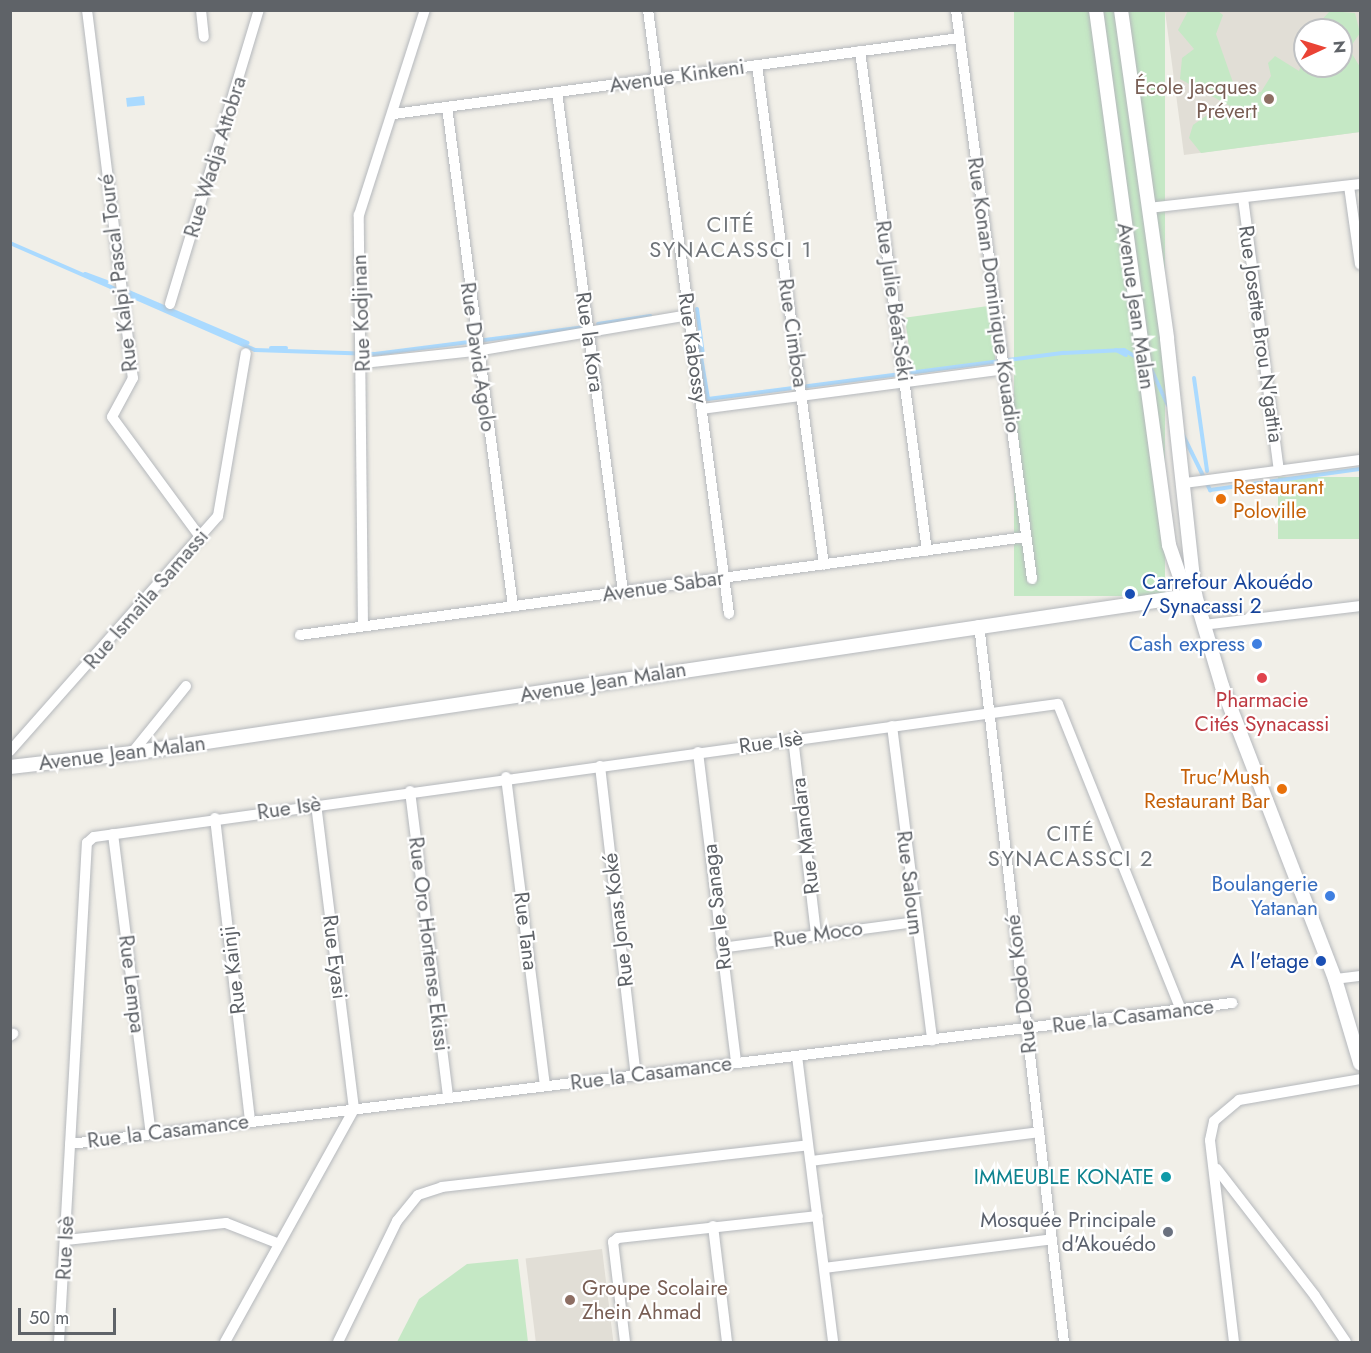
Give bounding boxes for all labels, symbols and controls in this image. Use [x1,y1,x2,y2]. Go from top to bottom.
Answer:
north arrow [1293,18,1353,78]
text: N [1328,40,1351,54]
street label: Avenue Kinkeni [608,54,746,98]
street label: Rue Wadja Attobra [179,73,251,241]
place label: École Jacques Prévert [1135,74,1257,124]
marker: École Jacques Prévert [1262,92,1276,106]
street label: Rue Konan Dominique Kouadio [962,156,1026,434]
street label: Rue Kalpi Pascal Touré [93,173,143,373]
district label: CITÉ SYNACASSCI 1 [649,211,813,262]
street label: Rue Julie Béat-Séki [870,219,918,383]
street label: Avenue Jean Malan [1112,221,1160,391]
street label: Rue Josette Brou N'gattia [1233,224,1289,444]
street label: Rue Kodjinan [346,254,376,372]
street label: Rue Cimboa [773,277,813,389]
street label: Rue David Agolo [455,281,501,433]
street label: Rue la Kora [570,290,610,394]
street label: Rue Kabossy [673,291,713,405]
place label: Restaurant Poloville [1233,474,1324,524]
marker: Restaurant Poloville [1214,492,1228,506]
street label: Rue Ismaïla Samassi [78,524,214,674]
street label: Avenue Sabar [601,565,725,607]
place label: Carrefour Akouédo / Synacassi 2 [1142,569,1313,619]
marker: Carrefour Akouédo / Synacassi 2 [1123,587,1137,601]
place label: Cash express [1129,631,1245,657]
marker: Cash express [1250,637,1264,651]
street label: Avenue Jean Malan [518,656,688,708]
marker: Pharmacie Cités Synacassi [1255,671,1269,685]
place label: Pharmacie Cités Synacassi [1195,687,1329,737]
street label: Rue Isè [737,725,805,759]
street label: Avenue Jean Malan [37,730,207,776]
place label: Truc'Mush Restaurant Bar [1144,764,1270,814]
street label: Rue Mandara [785,776,825,896]
marker: Truc'Mush Restaurant Bar [1275,782,1289,796]
street label: Rue Isè [255,791,323,825]
district label: CITÉ SYNACASSCI 2 [988,820,1154,872]
street label: Rue Saloum [891,829,929,937]
street label: Rue Oro Hortense Ekissi [403,835,455,1053]
street label: Rue le Sanaga [697,843,737,971]
street label: Rue Jonas Koké [597,852,639,988]
place label: Boulangerie Yatanan [1212,871,1318,921]
marker: Boulangerie Yatanan [1323,889,1337,903]
street label: Rue Tana [509,890,543,972]
street label: Rue Eyasi [317,913,353,1001]
street label: Rue Dodo Koné [1000,913,1042,1055]
street label: Rue Moco [772,915,864,953]
street label: Rue Kainji [215,924,251,1016]
street label: Rue Lempa [113,934,151,1034]
place label: A l'etage [1230,948,1309,974]
marker: A l'etage [1314,954,1328,968]
street label: Rue la Casamance [1051,994,1215,1038]
street label: Rue la Casamance [569,1051,733,1095]
street label: Rue la Casamance [86,1109,250,1153]
place label: IMMEUBLE KONATE [974,1164,1154,1190]
marker: IMMEUBLE KONATE [1159,1170,1173,1184]
place label: Mosquée Principale d'Akouédo [980,1207,1156,1257]
street label: Rue Isè [51,1215,79,1281]
marker: Mosquée Principale d'Akouédo [1161,1225,1175,1239]
place label: Groupe Scolaire Zhein Ahmad [582,1275,728,1325]
marker: Groupe Scolaire Zhein Ahmad [563,1293,577,1307]
scale bar [21,1296,118,1334]
text: 50 m [29,1305,69,1331]

